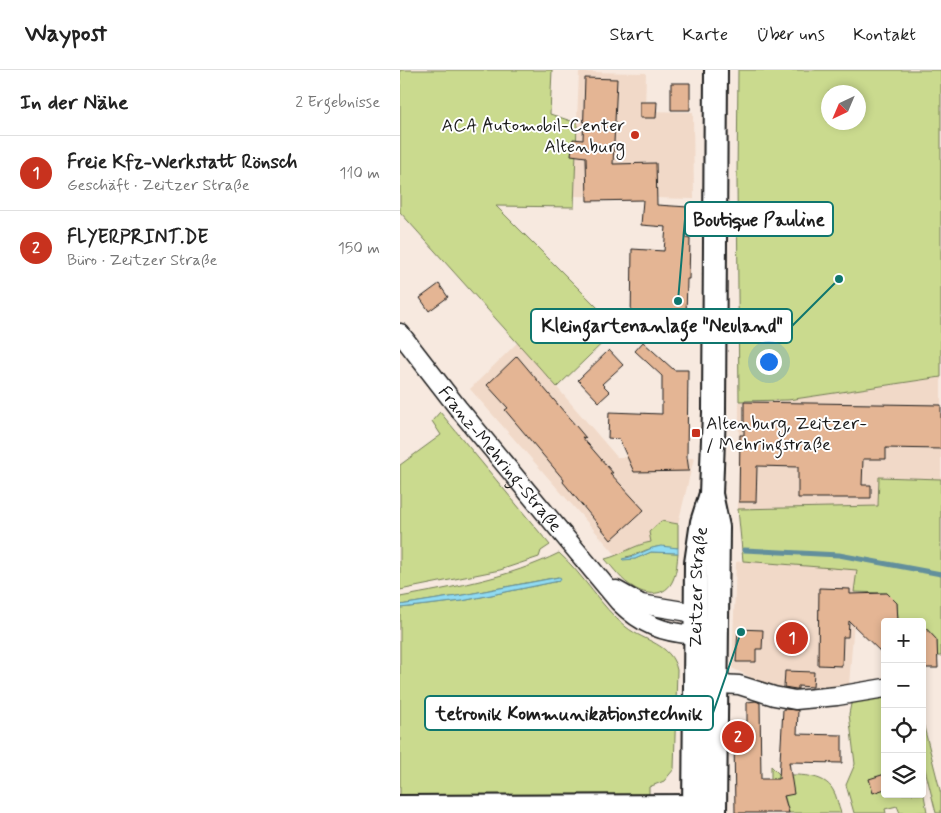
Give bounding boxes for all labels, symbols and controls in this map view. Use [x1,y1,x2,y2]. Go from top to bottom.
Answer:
text: Waypost [25,19,107,50]
text: Start [610,23,654,47]
text: Karte [682,23,728,47]
text: Über uns [756,23,825,47]
text: Kontakt [853,23,916,47]
north arrow [821,85,866,130]
text: In der Nähe [20,89,128,117]
text: 2 Ergebnisse [295,92,380,113]
place label: ACA Automobil-Center Altenburg [441,114,625,160]
marker: ACA Automobil-Center Altenburg [629,129,641,141]
text: Freie Kfz-Werkstatt Rönsch [67,150,298,175]
text: 1 [32,163,40,184]
text: 110 m [339,163,380,184]
text: Geschäft · Zeitzer Straße [67,175,250,196]
callout: Boutique Pauline [685,202,833,236]
text: Boutique Pauline [693,208,826,233]
text: FLYERPRINT.DE [67,225,208,250]
text: 2 [32,238,40,259]
text: 150 m [338,238,380,259]
text: Büro · Zeitzer Straße [67,250,217,271]
callout: Kleingartenanlage "Neuland" [531,309,792,343]
text: Kleingartenanlage "Neuland" [541,314,783,342]
your location [756,349,782,375]
street label: Franz-Mehring-Straße [432,381,567,538]
place label: Altenburg, Zeitzer- / Mehringstraße [706,412,867,459]
marker: Altenburg, Zeitzer- / Mehringstraße [690,427,702,439]
street label: Zeitzer Straße [684,525,714,648]
map controls [881,618,926,798]
button: + [881,618,926,663]
pin: 1 [776,619,808,657]
button: − [881,663,926,708]
callout: tetronik Kommunikationstechnik [425,696,713,730]
text: tetronik Kommunikationstechnik [434,702,703,727]
button: locate [881,708,926,753]
pin: 2 [722,718,754,756]
button: layers [881,753,926,798]

